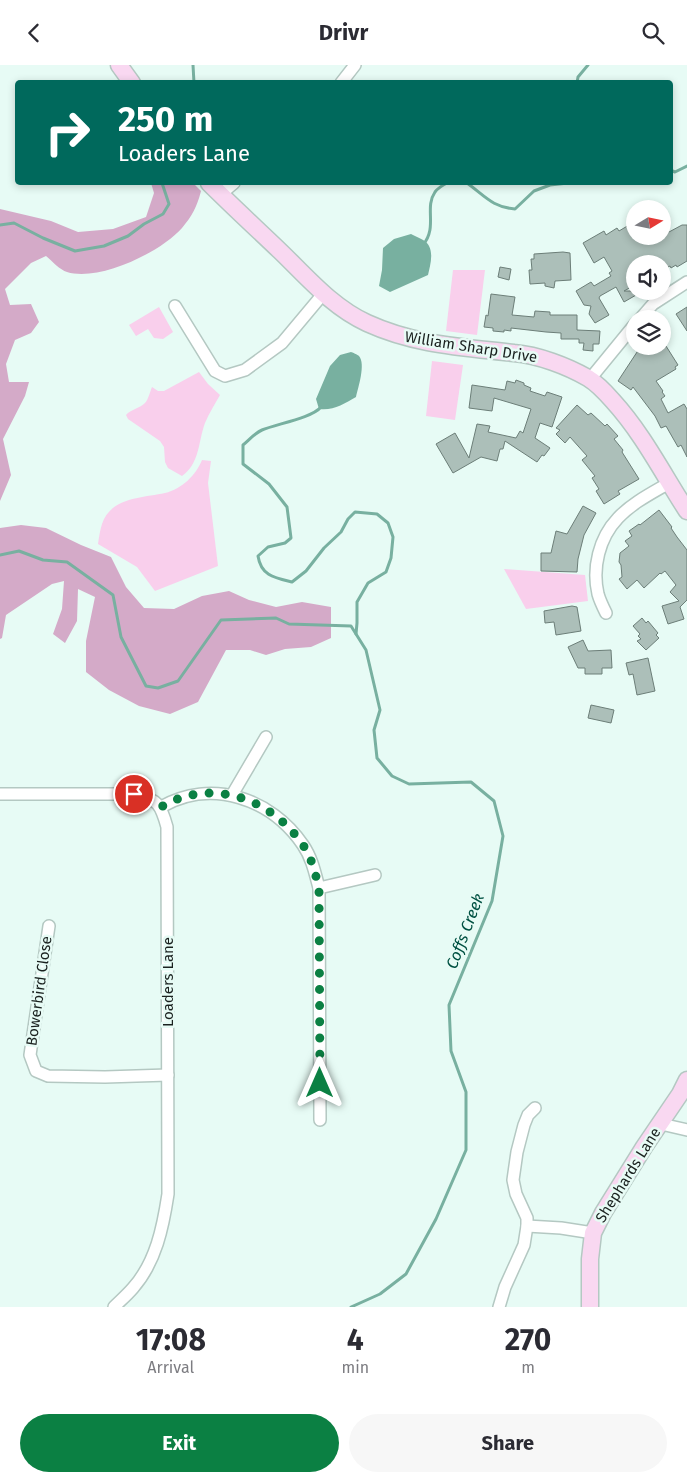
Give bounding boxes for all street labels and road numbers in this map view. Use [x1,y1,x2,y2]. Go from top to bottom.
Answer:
street label: William Sharp Drive [404,328,538,366]
street label: Bowerbird Close [22,935,56,1047]
street label: Loaders Lane [159,937,177,1027]
street label: Shephards Lane [592,1124,664,1226]

